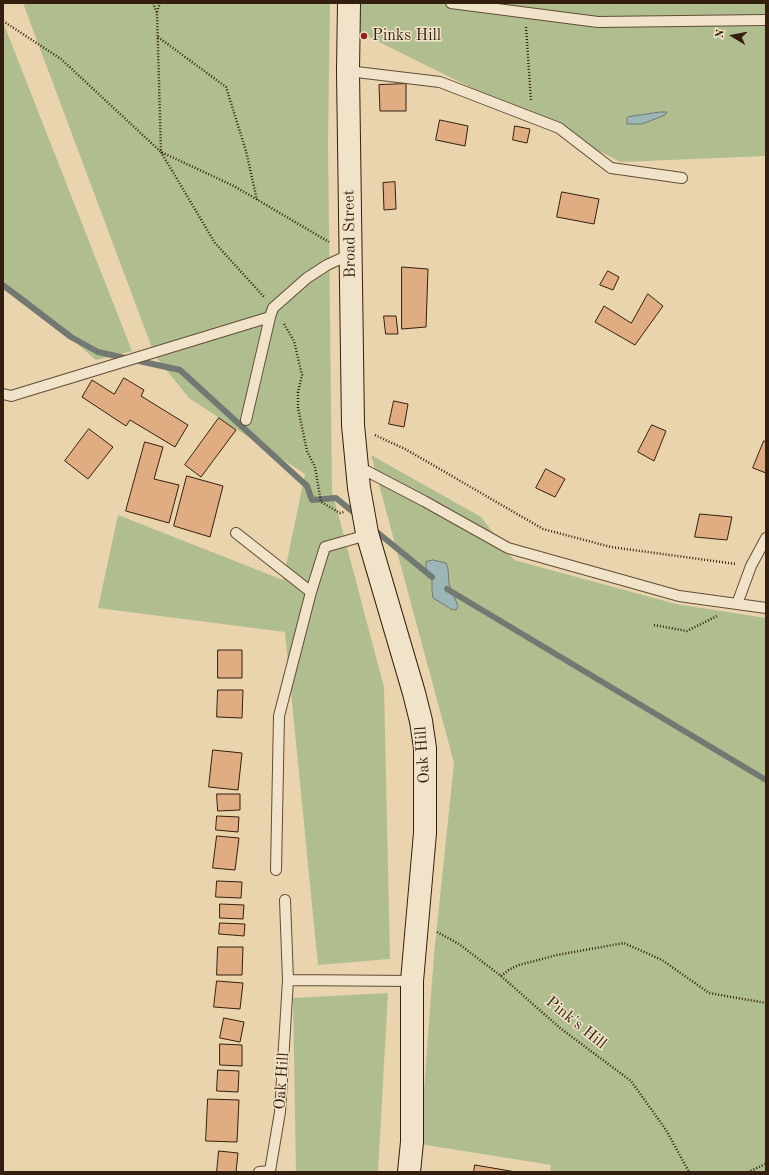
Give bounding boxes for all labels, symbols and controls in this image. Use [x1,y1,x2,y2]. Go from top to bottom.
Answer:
north arrow [713,16,753,56]
place label: Pinks Hill [372,26,441,46]
text: N [715,29,727,39]
marker: Pinks Hill [359,31,369,41]
street label: Broad Street [340,190,360,278]
street label: Oak Hill [411,726,435,784]
street label: Pink's Hill [542,993,610,1053]
street label: Oak Hill [270,1052,294,1110]

